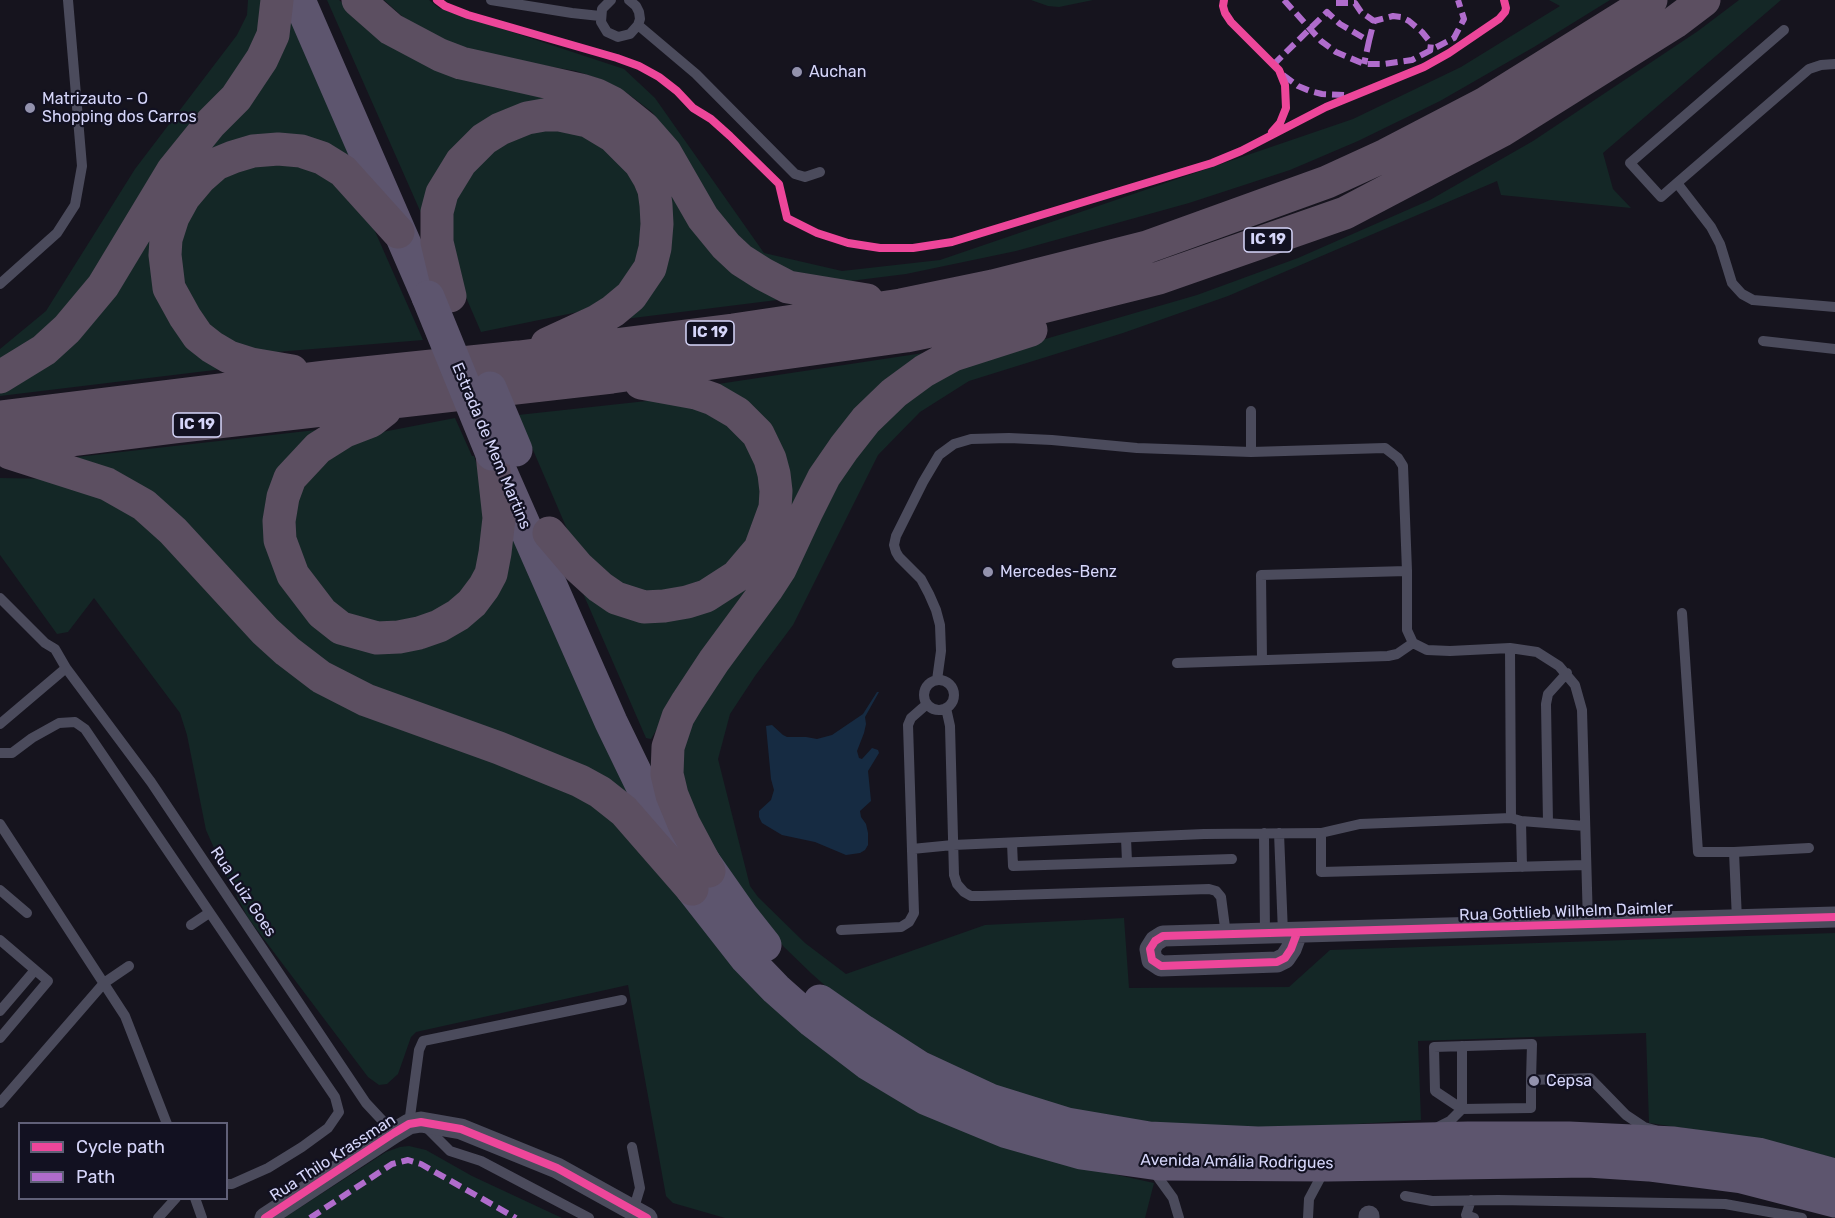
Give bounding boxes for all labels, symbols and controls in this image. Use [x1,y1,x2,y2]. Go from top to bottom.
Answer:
place label: Auchan [809,62,866,82]
marker: Auchan [790,65,804,79]
place label: Matrizauto - O Shopping dos Carros [42,89,197,127]
marker: Matrizauto - O Shopping dos Carros [23,101,37,115]
road number: IC 19 [1244,228,1292,252]
road number: IC 19 [686,321,734,345]
street label: Estrada de Mem Martins [447,360,535,532]
road number: IC 19 [173,413,221,437]
place label: Mercedes-Benz [1000,562,1117,582]
marker: Mercedes-Benz [981,565,995,579]
street label: Rua Luiz Goes [206,843,280,941]
street label: Rua Gottlieb Wilhelm Daimler [1459,899,1673,925]
place label: Cepsa [1546,1071,1592,1091]
marker: Cepsa [1527,1074,1541,1088]
street label: Rua Thilo Krassman [267,1110,399,1206]
legend [18,1122,228,1200]
text: Cycle path [76,1136,165,1158]
street label: Avenida Amália Rodrigues [1140,1151,1334,1173]
text: Path [76,1166,115,1188]

